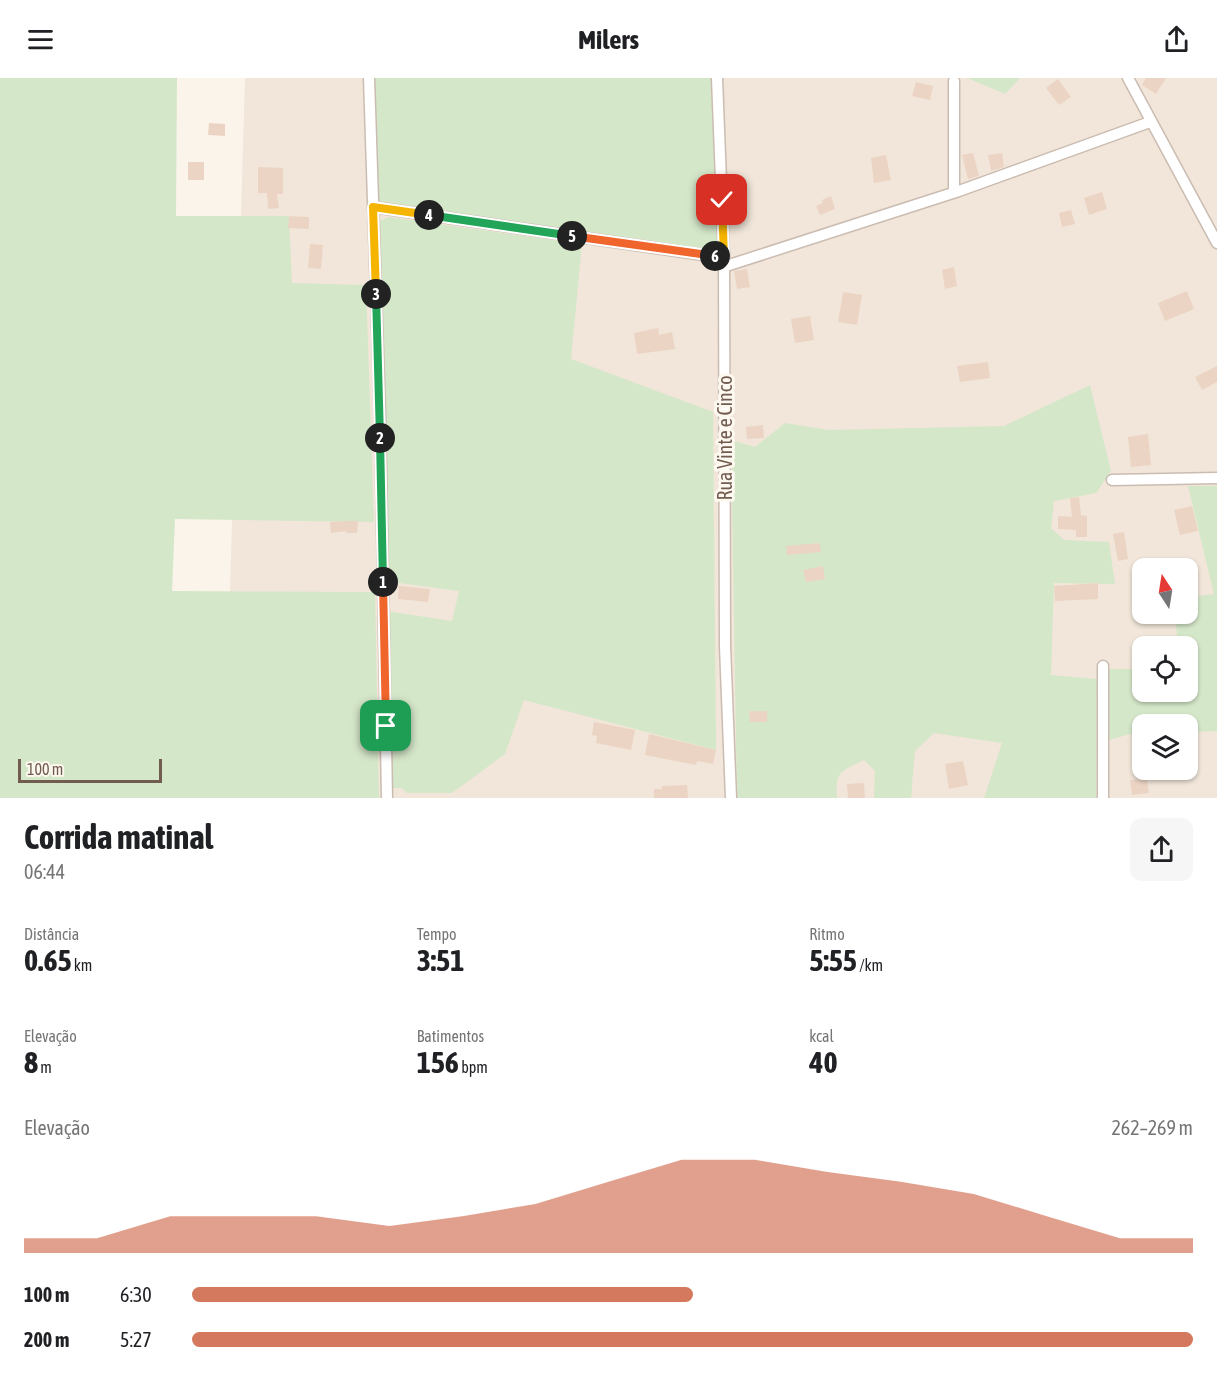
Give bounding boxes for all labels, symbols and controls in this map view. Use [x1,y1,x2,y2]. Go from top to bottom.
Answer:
icon: menu [24,23,57,56]
icon: share [1160,23,1193,56]
text: Milers [578,24,639,55]
pin [696,174,747,225]
icon: check [705,183,738,216]
pin: 4 [414,200,444,230]
text: 4 [425,206,433,224]
pin: 5 [557,221,587,251]
text: 5 [568,227,576,245]
pin: 6 [700,241,730,271]
text: 6 [711,247,719,265]
pin: 3 [361,279,391,309]
text: 3 [372,285,380,303]
street label: Rua Vinte e Cinco [713,375,736,501]
pin: 2 [365,423,395,453]
text: 2 [376,429,384,447]
north arrow [1132,558,1198,624]
map controls [1132,558,1198,780]
pin: 1 [368,567,398,597]
text: 1 [379,573,387,591]
button: locate [1132,636,1198,702]
pin [360,700,411,751]
icon: arrive [369,709,402,742]
button: layers [1132,714,1198,780]
scale bar [18,756,162,784]
text: 100 m [27,760,63,778]
text: Corrida matinal [24,818,213,856]
button: share [1130,818,1193,881]
text: 06:44 [24,860,65,883]
text: Distância [24,925,79,943]
text: Tempo [417,925,457,943]
text: Ritmo [809,925,845,943]
text: 0.65 [24,943,72,977]
text: 3:51 [417,943,464,977]
text: 5:55 [809,943,857,977]
text: km [72,956,92,974]
text: /km [857,956,883,974]
text: Elevação [24,1027,77,1045]
text: Batimentos [417,1027,484,1045]
text: kcal [809,1027,834,1045]
text: 8 [24,1045,38,1079]
text: 156 [417,1045,459,1079]
text: 40 [809,1045,838,1079]
text: m [38,1058,52,1076]
text: bpm [459,1058,488,1076]
text: Elevação [24,1116,90,1139]
text: 262–269 m [1111,1116,1193,1139]
text: 100 m [24,1283,69,1306]
text: 6:30 [120,1283,152,1306]
text: 200 m [24,1328,69,1351]
text: 5:27 [120,1328,152,1351]

